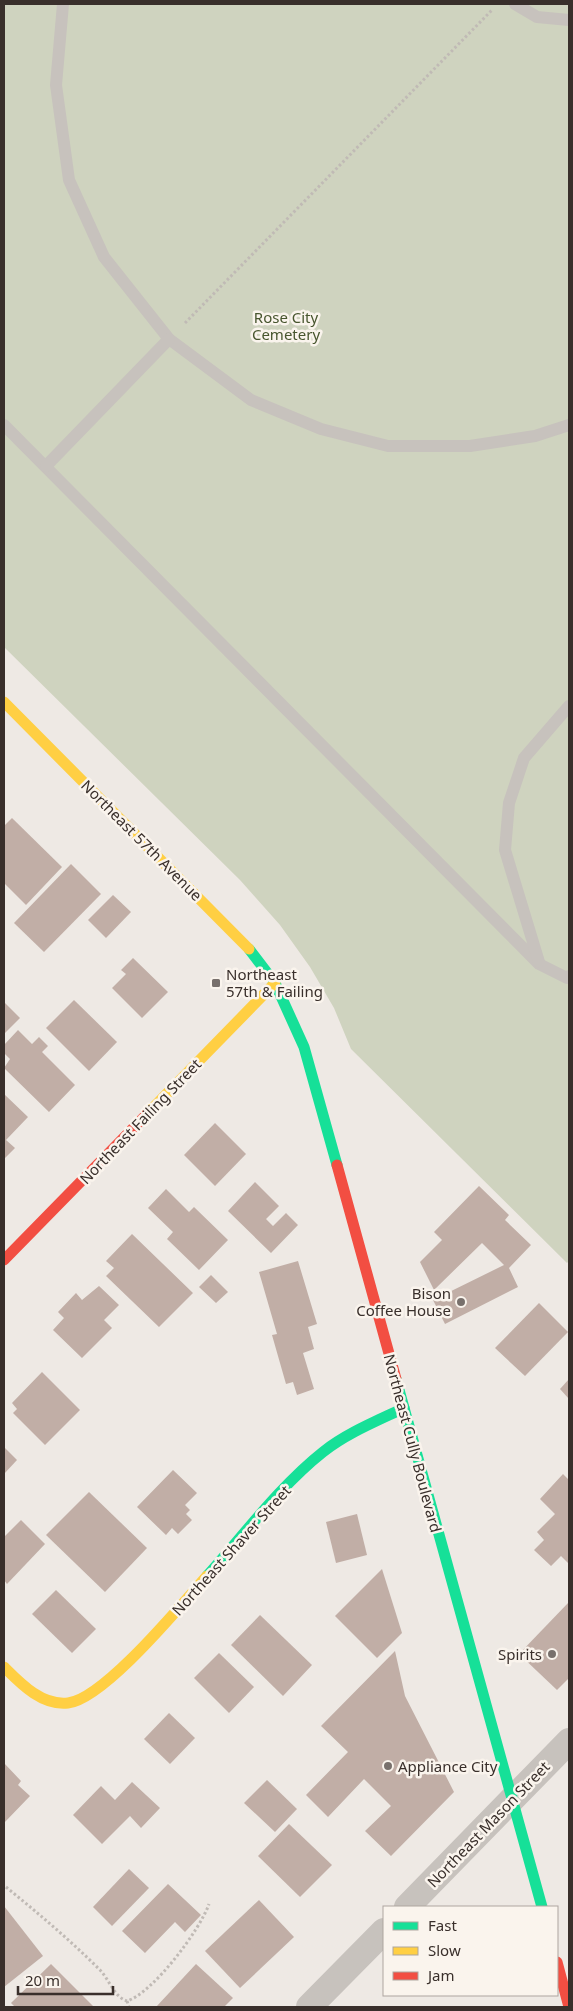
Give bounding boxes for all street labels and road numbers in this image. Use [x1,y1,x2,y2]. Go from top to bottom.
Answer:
street label: Northeast 57th Avenue [77,775,207,905]
street label: Northeast Failing Street [75,1054,206,1188]
street label: Northeast Cully Boulevard [380,1352,446,1534]
street label: Northeast Shaver Street [167,1480,295,1619]
street label: Northeast Mason Street [422,1756,554,1891]

